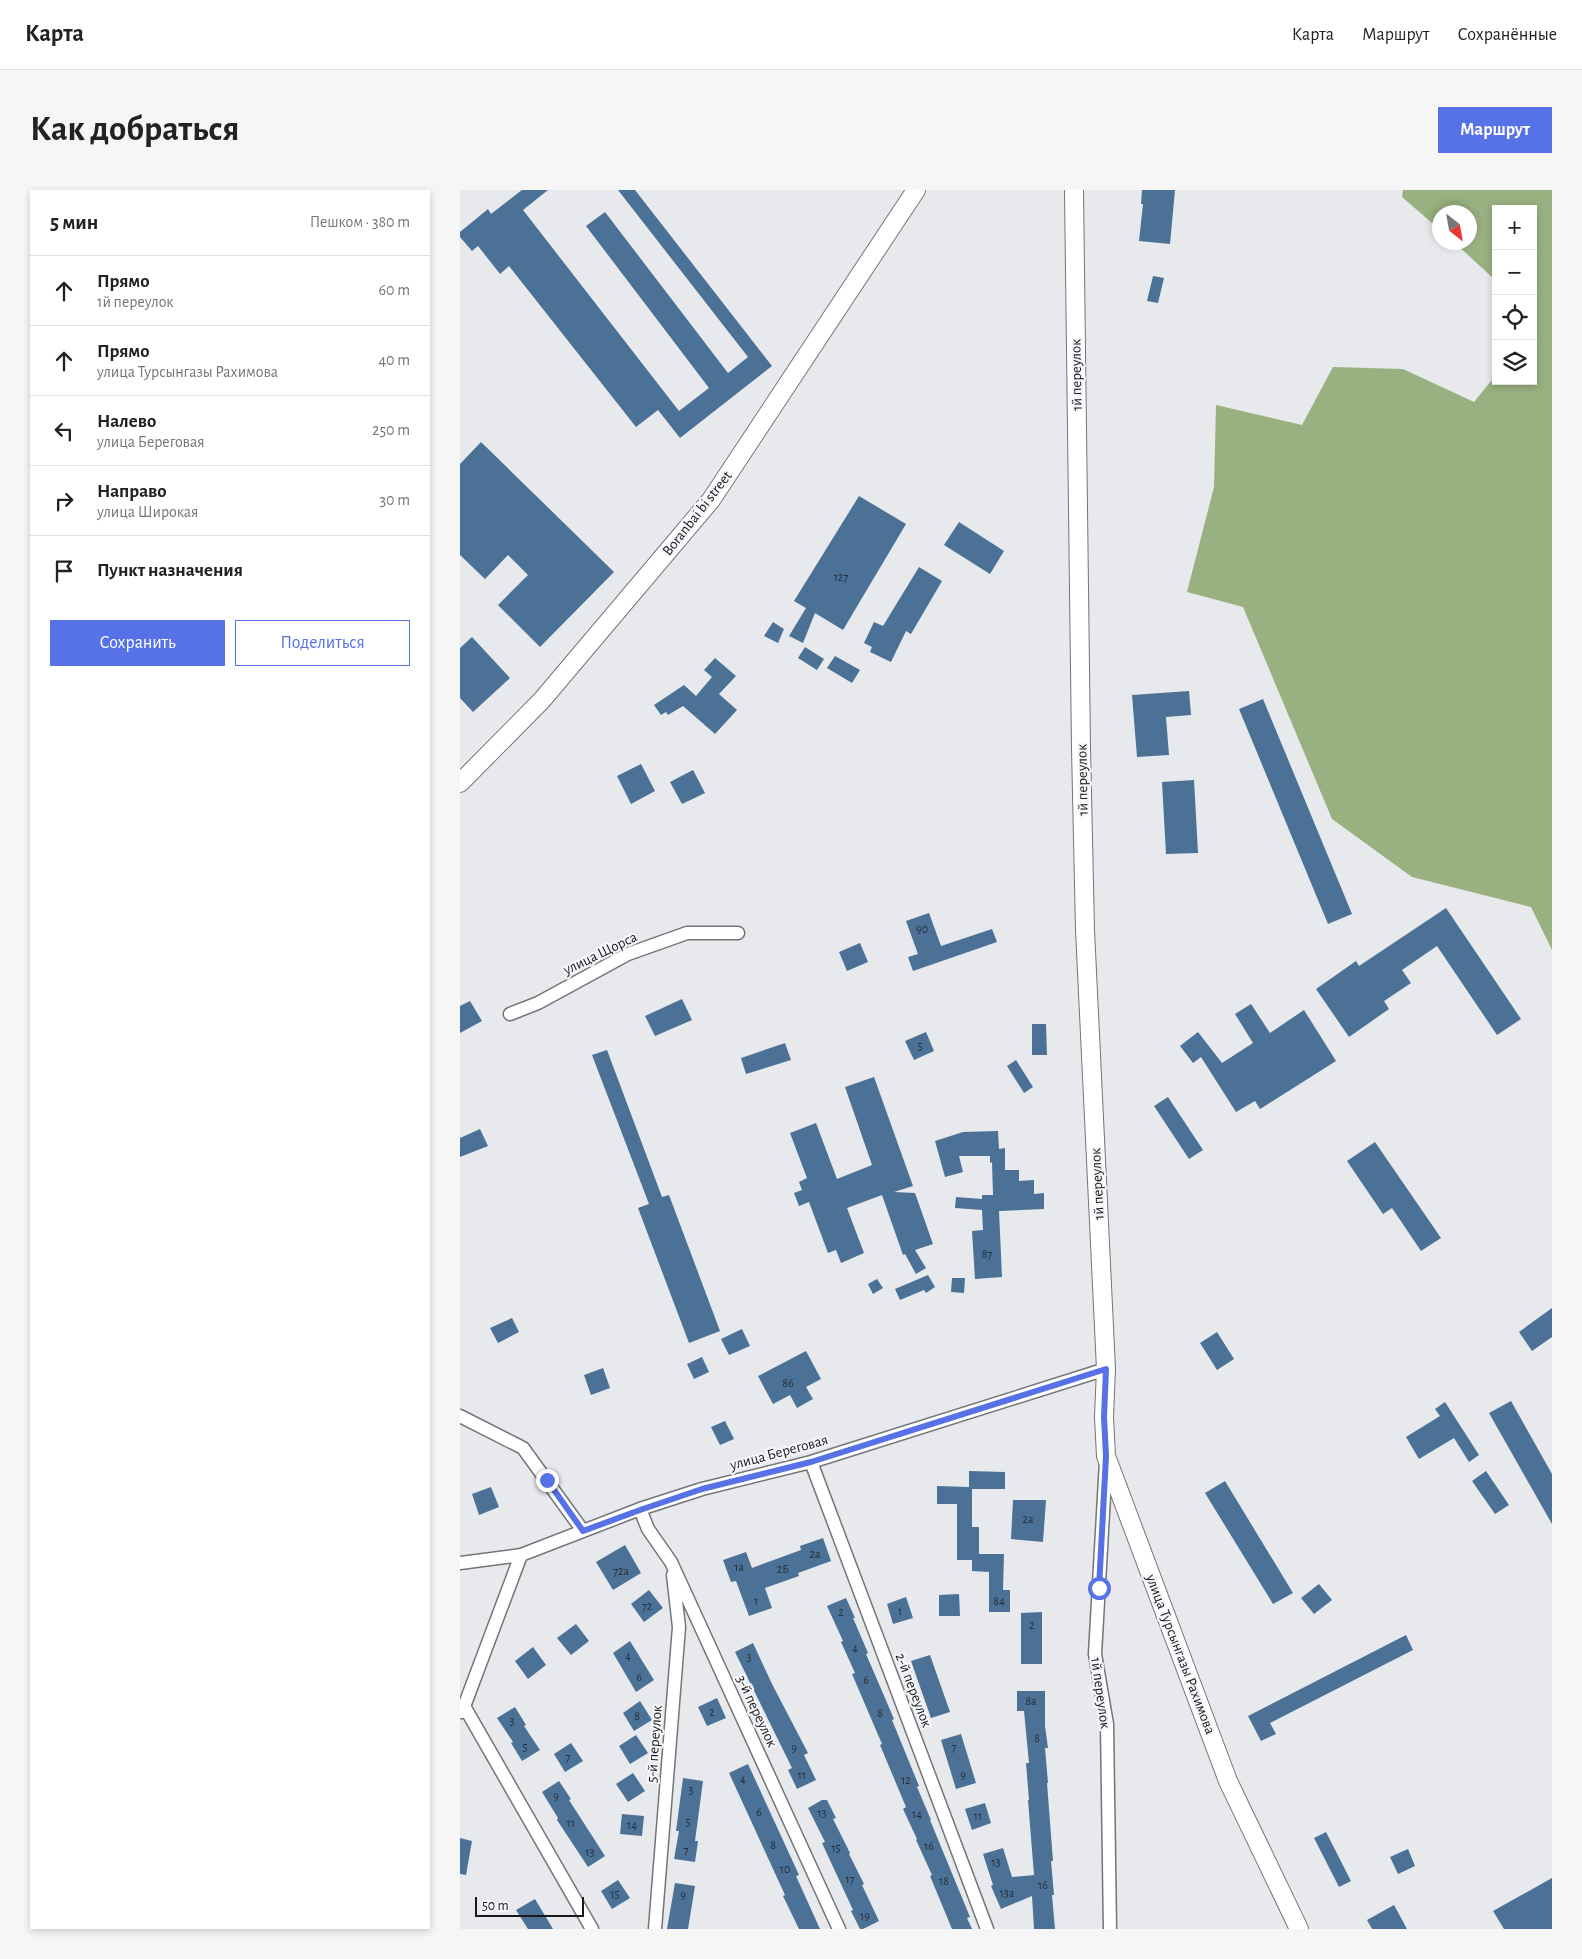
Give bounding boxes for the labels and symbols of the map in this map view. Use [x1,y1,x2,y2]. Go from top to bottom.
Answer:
north arrow [1432,205,1477,250]
street label: 1й переулок [1068,339,1085,411]
street label: Boranbai bi street [660,468,735,558]
house number: 127 [834,571,848,583]
street label: 1й переулок [1074,744,1091,816]
house number: 90 [916,923,928,935]
street label: улица Щорса [560,929,640,978]
house number: 5 [917,1040,923,1052]
street label: 1й переулок [1088,1148,1107,1220]
house number: 87 [982,1248,992,1260]
house number: 86 [782,1377,794,1389]
street label: улица Береговая [728,1432,830,1473]
route end [536,1469,559,1492]
house number: 2а [1023,1513,1034,1525]
house number: 2а [810,1548,821,1560]
house number: 1а [734,1561,744,1573]
house number: 2Б [777,1563,789,1575]
house number: 72а [613,1565,629,1577]
street label: улица Турсынгазы Рахимова [1143,1571,1218,1736]
route start [1088,1577,1111,1600]
house number: 1 [754,1595,758,1607]
house number: 84 [993,1595,1005,1607]
house number: 72 [642,1600,653,1612]
house number: 1 [898,1605,902,1617]
house number: 2 [838,1606,844,1618]
house number: 2 [1029,1619,1035,1631]
house number: 4 [852,1642,858,1654]
house number: 4 [625,1650,631,1662]
house number: 3 [747,1651,752,1663]
street label: 2-й переулок [893,1651,935,1729]
street label: 1й переулок [1088,1656,1113,1730]
house number: 6 [636,1671,642,1683]
street label: 3-й переулок [733,1673,780,1750]
house number: 6 [863,1674,869,1686]
house number: 8а [1025,1695,1037,1707]
street label: 5-й переулок [644,1705,665,1783]
house number: 2 [709,1706,715,1718]
house number: 8 [877,1707,883,1719]
house number: 8 [634,1710,640,1722]
house number: 3 [510,1715,515,1727]
house number: 8 [1034,1732,1040,1744]
house number: 5 [522,1741,528,1753]
house number: 7 [951,1741,957,1753]
house number: 9 [791,1742,797,1754]
house number: 7 [565,1751,571,1763]
house number: 11 [798,1769,806,1781]
house number: 9 [960,1769,966,1781]
house number: 4 [740,1773,746,1785]
house number: 12 [901,1774,911,1786]
house number: 3 [689,1784,694,1796]
house number: 9 [553,1790,559,1802]
house number: 6 [756,1806,762,1818]
house number: 13 [817,1807,827,1819]
house number: 14 [912,1808,922,1820]
house number: 11 [974,1810,982,1822]
house number: 5 [685,1816,691,1828]
house number: 11 [567,1817,575,1829]
house number: 14 [627,1819,637,1831]
house number: 8 [770,1839,776,1851]
house number: 16 [924,1840,934,1852]
house number: 15 [831,1842,841,1854]
house number: 7 [683,1844,689,1856]
house number: 13 [585,1846,595,1858]
house number: 13 [991,1856,1001,1868]
house number: 10 [780,1863,790,1875]
house number: 17 [845,1873,855,1885]
house number: 18 [939,1875,949,1887]
house number: 16 [1038,1879,1048,1891]
house number: 13а [1000,1887,1015,1899]
house number: 15 [610,1888,620,1900]
house number: 9 [680,1889,686,1901]
scale bar [475,1894,584,1917]
house number: 19 [860,1910,870,1922]

